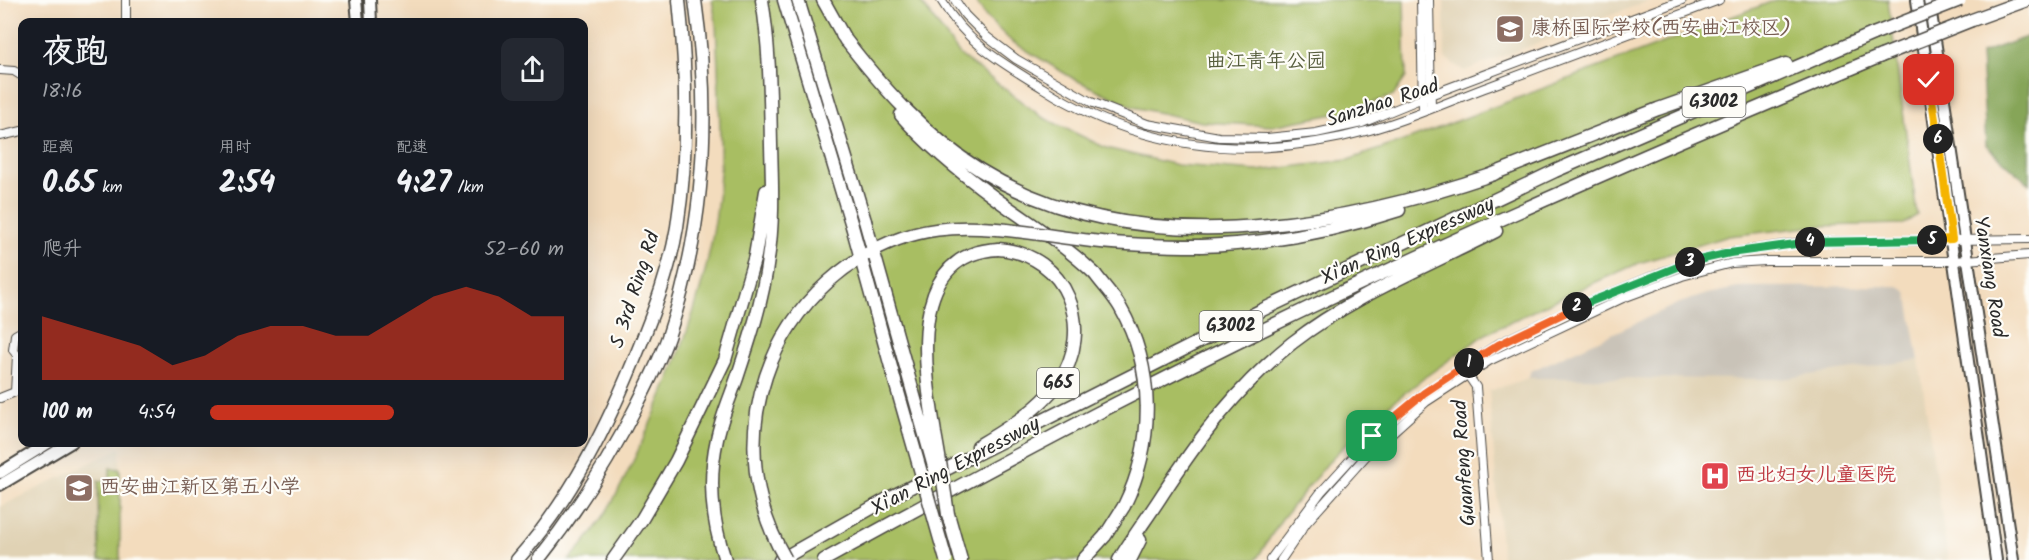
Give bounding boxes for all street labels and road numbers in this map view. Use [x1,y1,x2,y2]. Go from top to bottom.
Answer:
street label: Sanzhao Road [1323,70,1444,137]
road number: G3002 [1682,87,1746,117]
street label: Xi'an Ring Expressway [1316,189,1501,295]
street label: Yanxiang Road [1964,214,2015,341]
street label: S 3rd Ring Rd [602,227,670,352]
road number: G3002 [1200,311,1262,341]
road number: G65 [1037,368,1079,398]
street label: Guanfeng Road [1445,398,1485,527]
street label: Xi'an Ring Expressway [866,409,1047,525]

